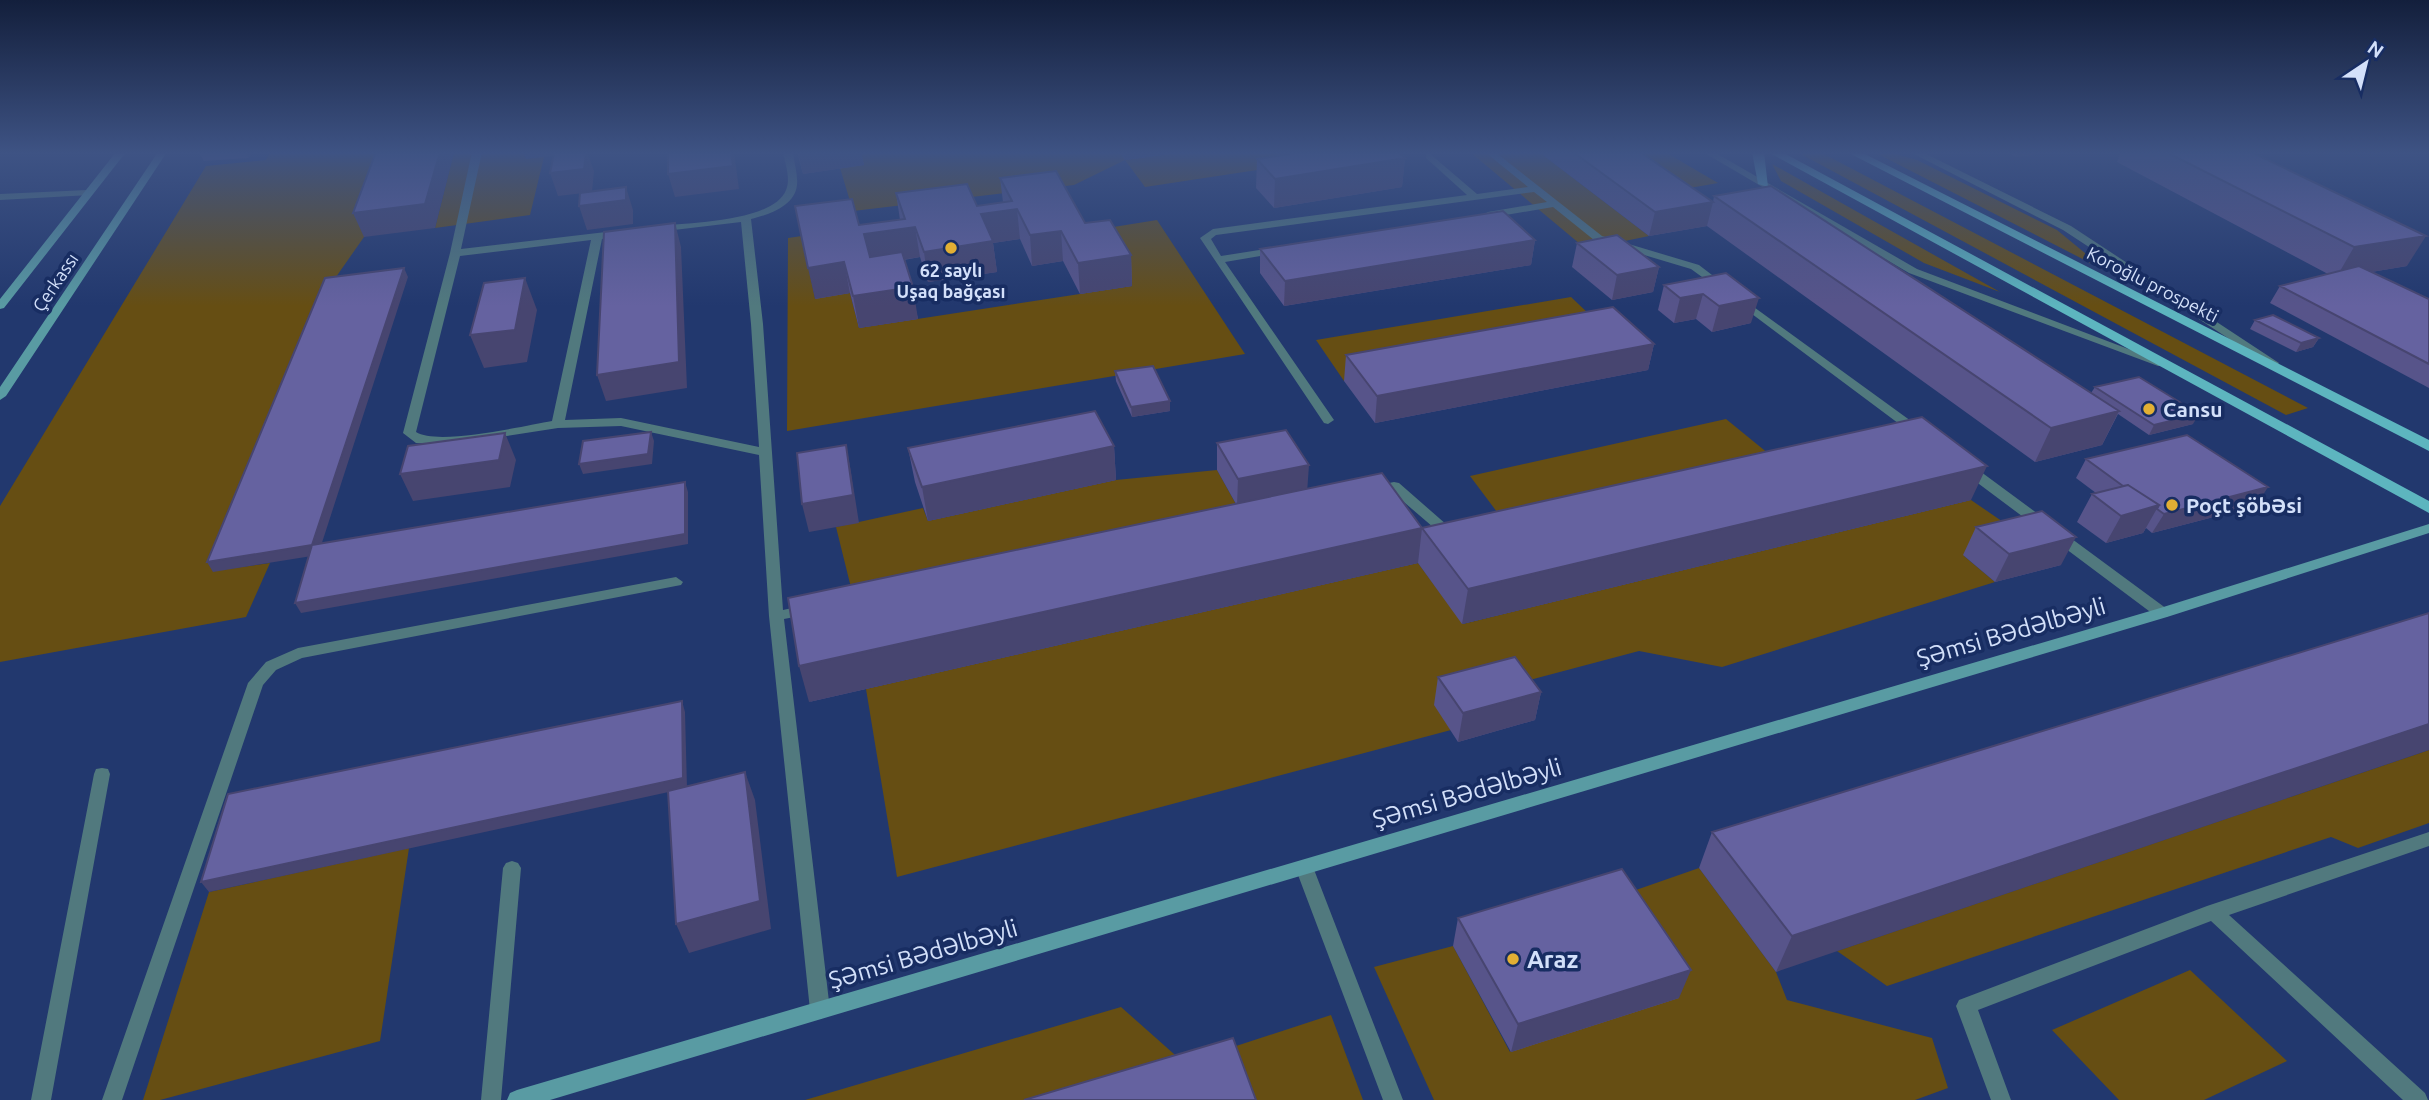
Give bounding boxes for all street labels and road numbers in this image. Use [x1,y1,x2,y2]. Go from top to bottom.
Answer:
street label: Koroğlu prospekti [2084,242,2222,326]
street label: Çerkassı [28,249,82,315]
street label: Şəmsi Bədəlbəyli [1913,592,2109,672]
street label: Şəmsi Bədəlbəyli [1369,753,1565,833]
street label: Şəmsi Bədəlbəyli [825,914,1021,994]

